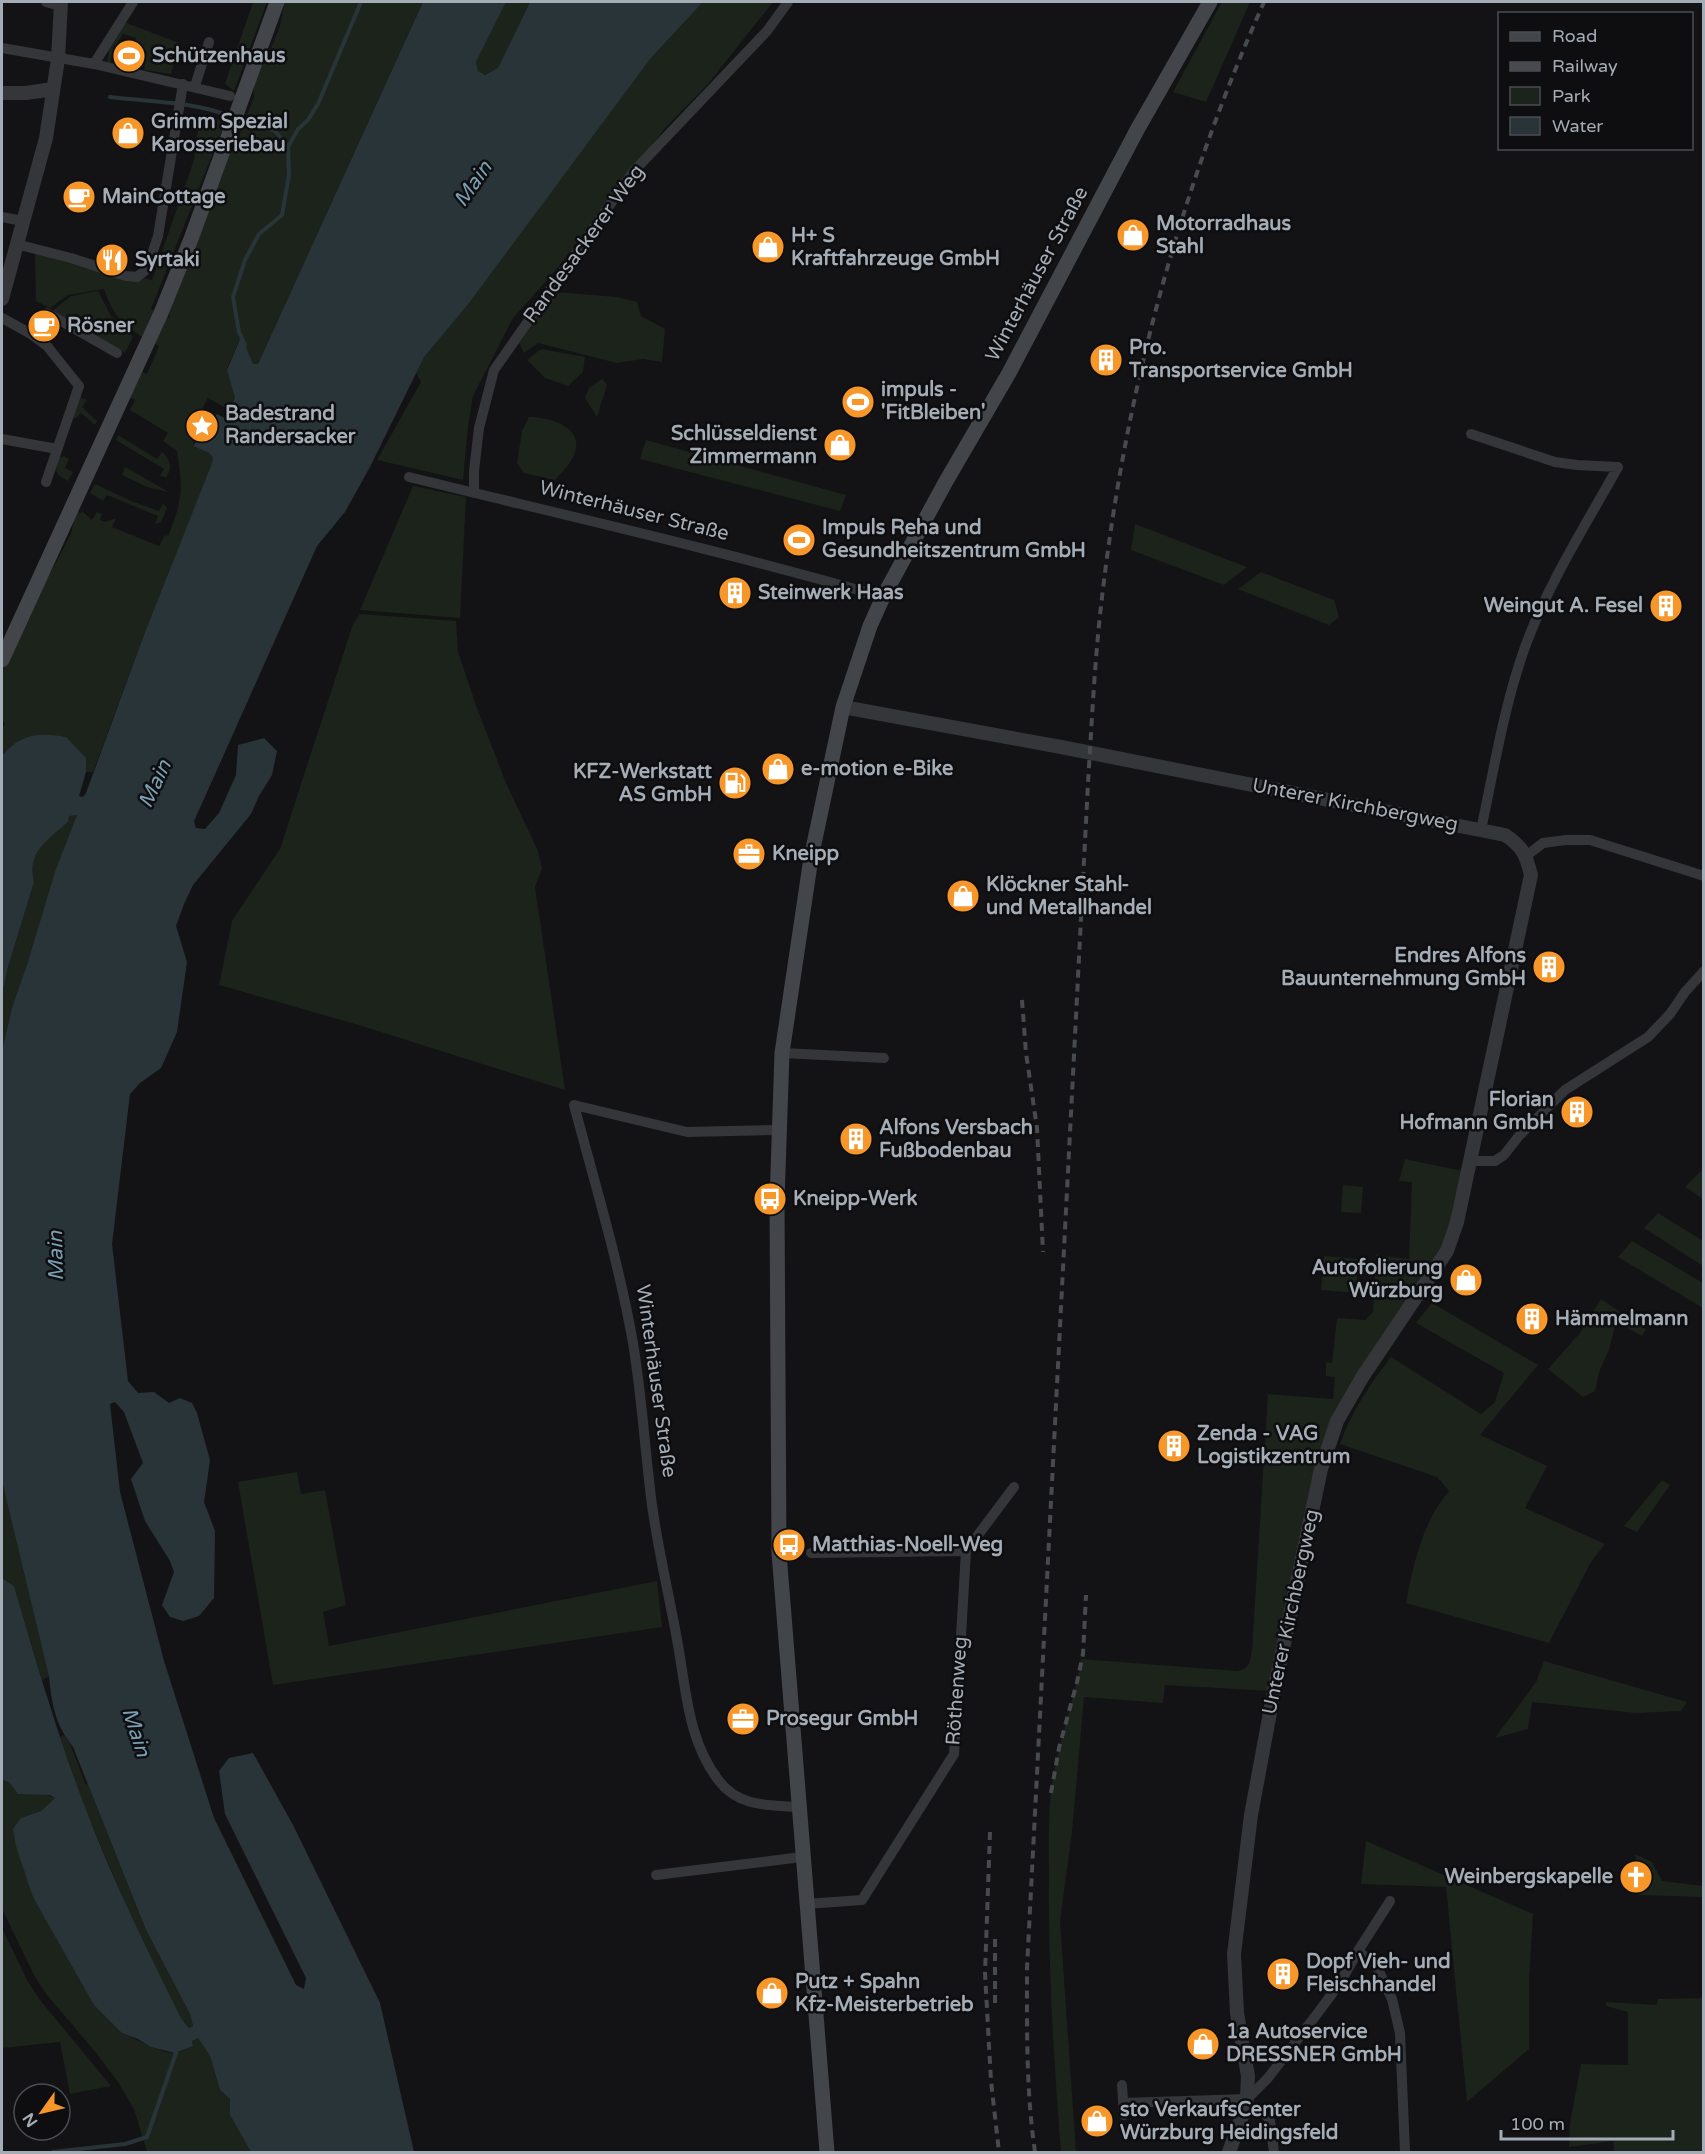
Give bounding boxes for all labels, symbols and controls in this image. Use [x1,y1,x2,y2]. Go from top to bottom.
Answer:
legend [1498,12,1693,150]
text: Road [1552,25,1597,47]
sports icon: Schützenhaus [111,38,147,74]
place label: Schützenhaus [152,44,286,68]
text: Railway [1552,55,1618,77]
text: Park [1552,85,1591,107]
place label: Grimm Spezial Karosseriebau [151,110,288,157]
shop icon: Grimm Spezial Karosseriebau [110,115,146,151]
text: Water [1552,115,1603,137]
water label: Main [448,155,498,212]
street label: Randesackerer Weg [518,160,650,328]
cafe icon: MainCottage [61,179,97,215]
street label: Winterhäuser Straße [981,182,1093,366]
place label: MainCottage [102,185,226,209]
place label: Motorradhaus Stahl [1156,212,1291,259]
shop icon: Motorradhaus Stahl [1115,217,1151,253]
place label: H+ S Kraftfahrzeuge GmbH [791,224,1000,271]
shop icon: H+ S Kraftfahrzeuge GmbH [750,229,786,265]
restaurant icon: Syrtaki [94,242,130,278]
place label: Syrtaki [135,248,200,272]
cafe icon: Rösner [26,308,62,344]
place label: Rösner [67,314,134,338]
place label: Pro. Transportservice GmbH [1128,336,1353,383]
building icon: Pro. Transportservice GmbH [1088,342,1124,378]
place label: impuls - 'FitBleiben' [881,378,986,425]
sports icon: impuls - 'FitBleiben' [840,384,876,420]
place label: Badestrand Randersacker [225,402,356,449]
place icon: Badestrand Randersacker [184,408,220,444]
place label: Schlüsseldienst Zimmermann [671,422,817,469]
shop icon: Schlüsseldienst Zimmermann [822,427,858,463]
street label: Winterhäuser Straße [537,476,731,546]
place label: Impuls Reha und Gesundheitszentrum GmbH [822,516,1086,563]
sports icon: Impuls Reha und Gesundheitszentrum GmbH [781,522,817,558]
building icon: Steinwerk Haas [717,575,753,611]
place label: Steinwerk Haas [758,581,904,605]
building icon: Weingut A. Fesel [1648,588,1684,624]
place label: Weingut A. Fesel [1484,594,1643,618]
shop icon: e-motion e-Bike [760,751,796,787]
water label: Main [133,755,177,812]
place label: e-motion e-Bike [801,757,953,781]
place label: KFZ-Werkstatt AS GmbH [573,760,712,807]
fuel station icon: KFZ-Werkstatt AS GmbH [717,765,753,801]
street label: Unterer Kirchbergweg [1250,773,1460,837]
office icon: Kneipp [731,836,767,872]
place label: Kneipp [772,842,840,866]
place label: Klöckner Stahl- und Metallhandel [986,873,1152,920]
shop icon: Klöckner Stahl- und Metallhandel [945,878,981,914]
place label: Endres Alfons Bauunternehmung GmbH [1281,944,1526,991]
building icon: Endres Alfons Bauunternehmung GmbH [1531,949,1567,985]
place label: Florian Hofmann GmbH [1399,1088,1554,1135]
building icon: Florian Hofmann GmbH [1559,1094,1595,1130]
place label: Alfons Versbach Fußbodenbau [879,1116,1033,1163]
building icon: Alfons Versbach Fußbodenbau [838,1121,874,1157]
bus stop icon: Kneipp-Werk [752,1181,788,1217]
place label: Kneipp-Werk [793,1187,918,1211]
water label: Main [43,1230,69,1281]
place label: Autofolierung Würzburg [1311,1256,1443,1303]
shop icon: Autofolierung Würzburg [1448,1262,1484,1298]
street label: Winterhäuser Straße [631,1283,681,1479]
building icon: Hämmelmann [1514,1301,1550,1337]
place label: Hämmelmann [1555,1307,1688,1331]
place label: Zenda - VAG Logistikzentrum [1197,1422,1350,1469]
building icon: Zenda - VAG Logistikzentrum [1156,1428,1192,1464]
street label: Unterer Kirchbergweg [1258,1507,1324,1717]
bus stop icon: Matthias-Noell-Weg [771,1527,807,1563]
place label: Matthias-Noell-Weg [812,1533,1003,1557]
street label: Röthenweg [941,1636,973,1746]
office icon: Prosegur GmbH [725,1701,761,1737]
water label: Main [116,1704,156,1761]
place label: Prosegur GmbH [766,1707,918,1731]
church icon: Weinbergskapelle [1618,1859,1654,1895]
place label: Weinbergskapelle [1445,1865,1613,1889]
place label: Dopf Vieh- und Fleischhandel [1306,1950,1451,1997]
building icon: Dopf Vieh- und Fleischhandel [1265,1956,1301,1992]
place label: Putz + Spahn Kfz-Meisterbetrieb [795,1970,974,2017]
shop icon: Putz + Spahn Kfz-Meisterbetrieb [754,1975,790,2011]
place label: 1a Autoservice DRESSNER GmbH [1226,2020,1402,2067]
shop icon: 1a Autoservice DRESSNER GmbH [1185,2026,1221,2062]
north arrow [12,2082,72,2142]
place label: sto VerkaufsCenter Würzburg Heidingsfeld [1120,2098,1338,2145]
shop icon: sto VerkaufsCenter Würzburg Heidingsfeld [1079,2103,1115,2139]
scale bar [1501,2103,1674,2141]
text: N [19,2109,42,2131]
text: 100 m [1510,2113,1565,2135]

